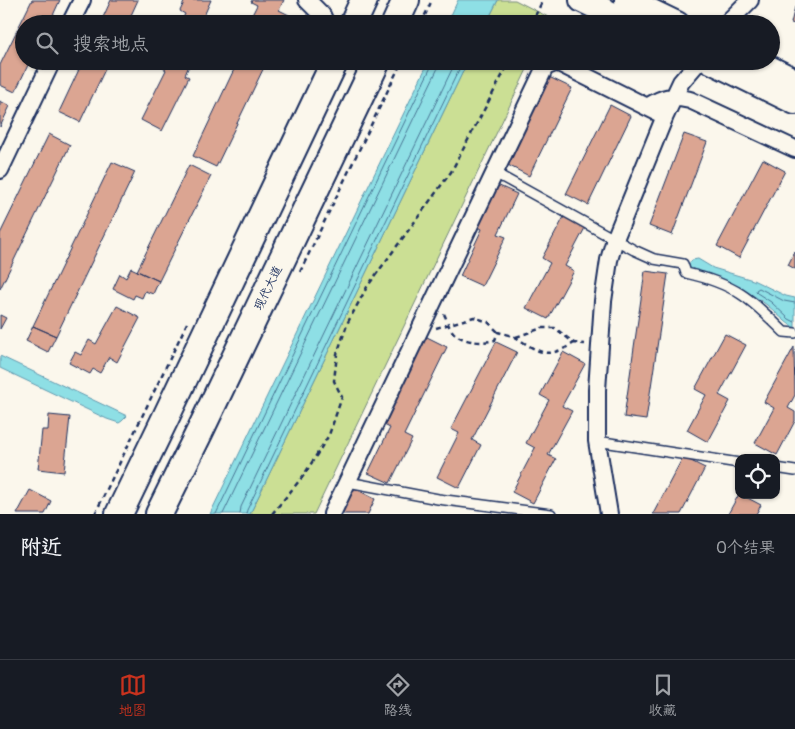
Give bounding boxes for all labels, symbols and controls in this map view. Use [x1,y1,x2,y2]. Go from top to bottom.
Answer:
search box [15,15,780,70]
icon: search [33,29,61,57]
text: 搜索地点 [73,32,149,56]
street label: 现代大道 [251,263,286,313]
map controls [735,454,780,499]
button: locate [735,454,780,499]
text: 附近 [20,534,62,561]
text: 0个结果 [716,538,775,558]
tab: 地图 [119,671,147,719]
tab: 路线 [384,671,412,719]
tab: 收藏 [649,671,677,719]

